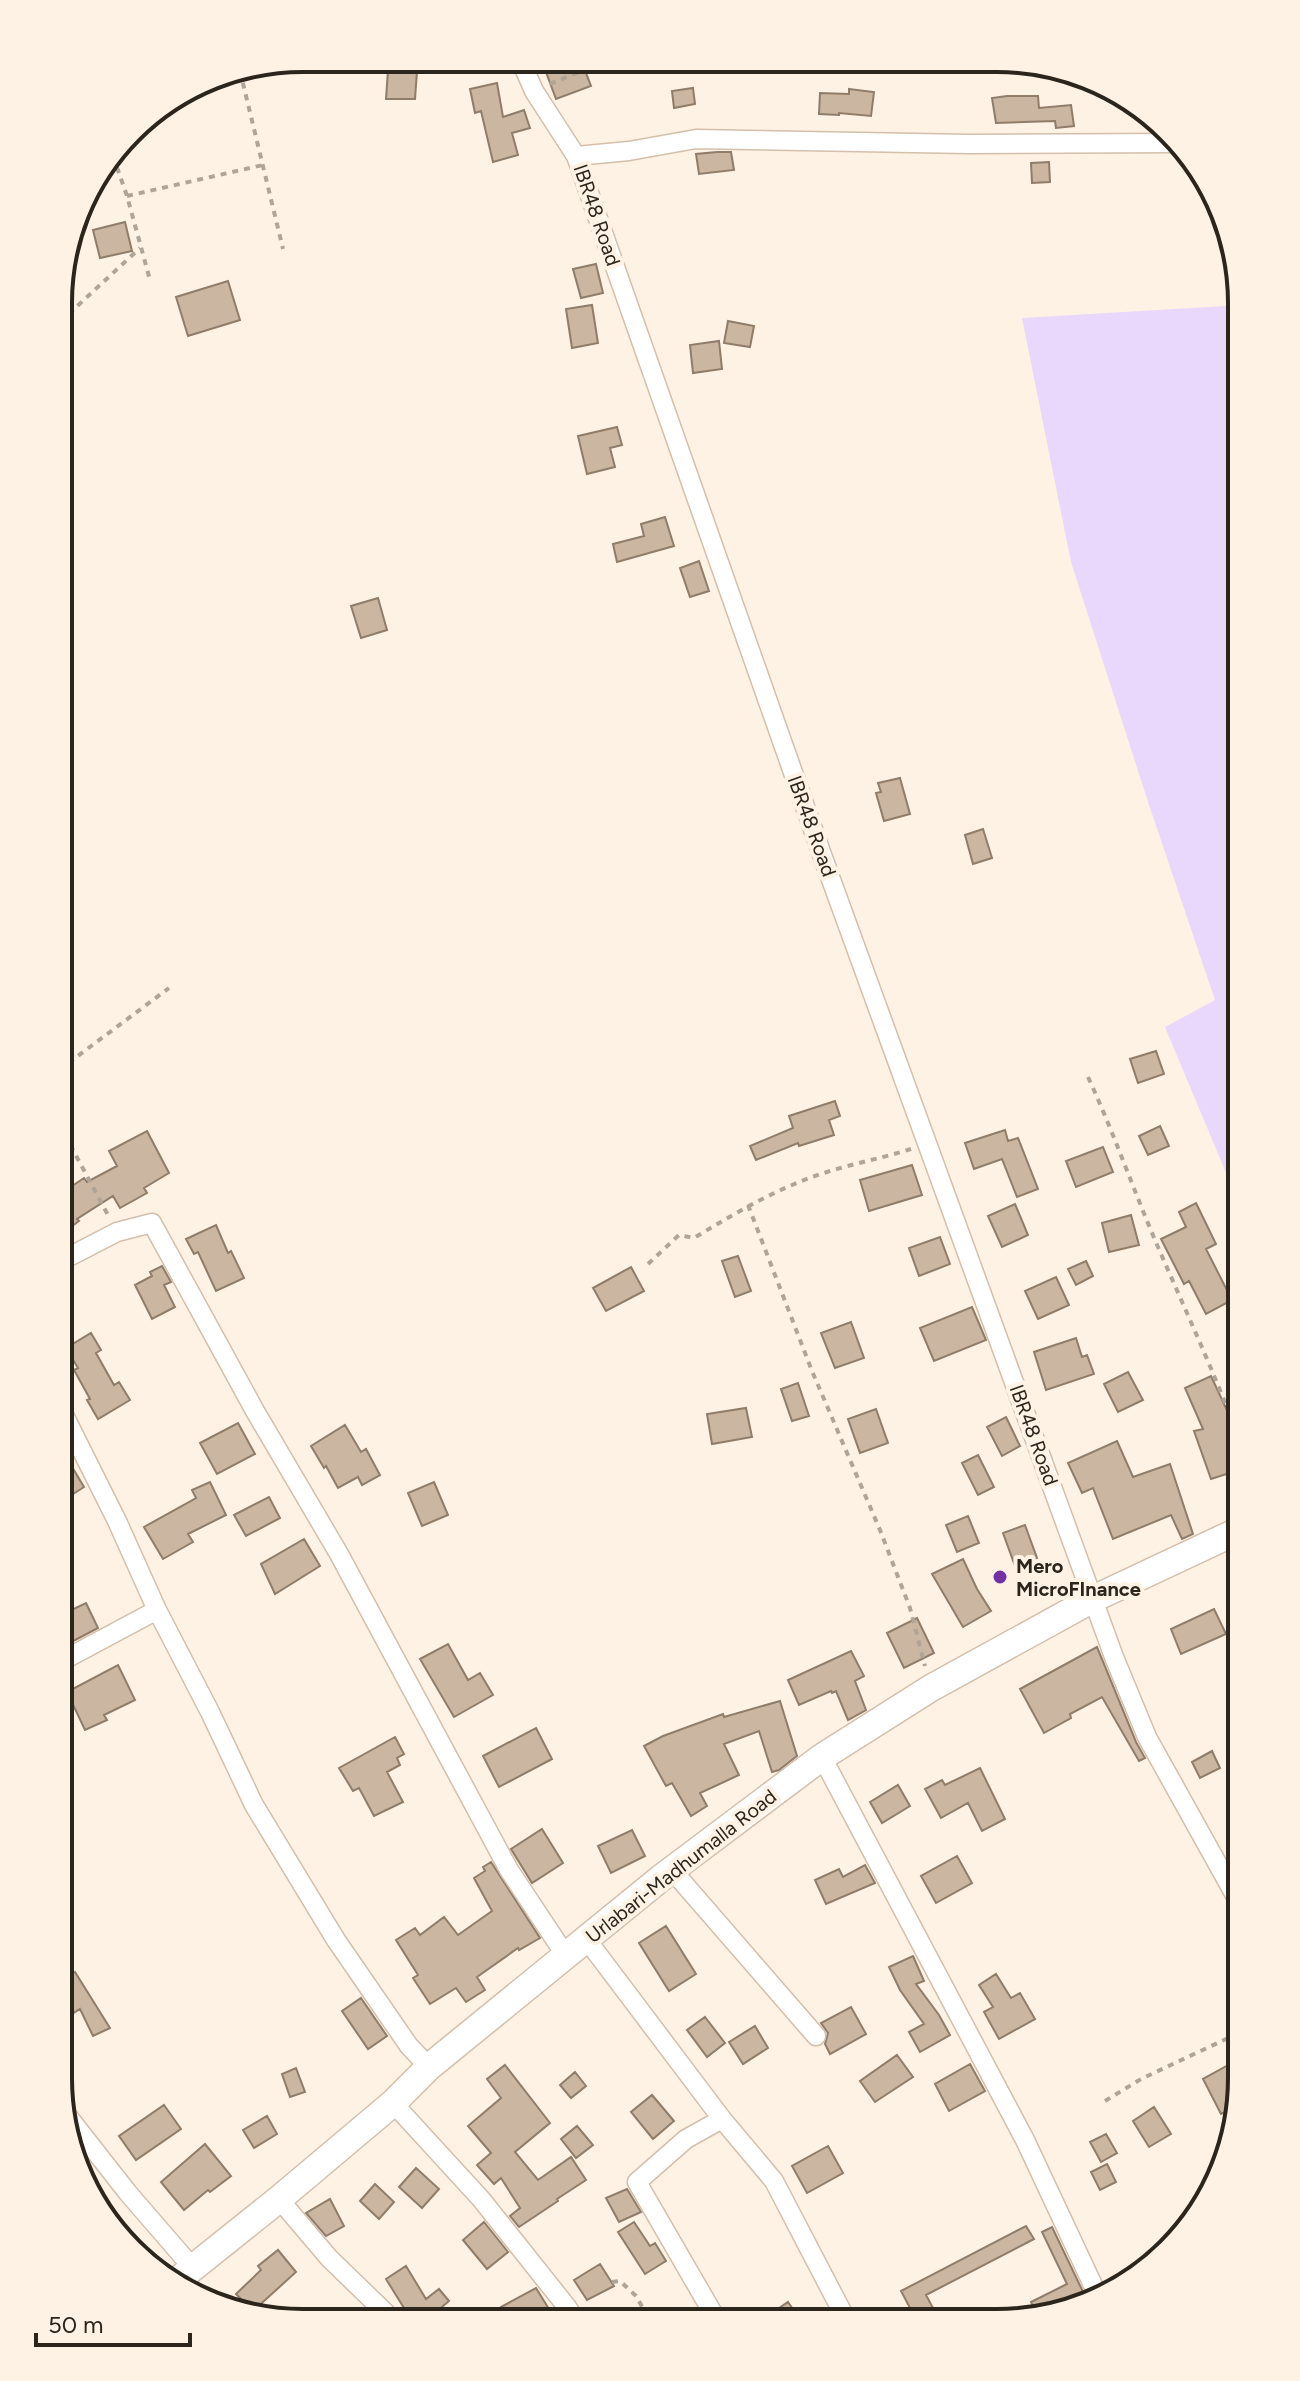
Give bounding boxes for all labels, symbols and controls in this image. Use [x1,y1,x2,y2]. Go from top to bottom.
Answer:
street label: IBR48 Road [568,161,626,269]
street label: IBR48 Road [783,772,841,880]
street label: IBR48 Road [1005,1381,1063,1489]
place label: Mero MicroFInance [1016,1554,1141,1601]
marker: Mero MicroFInance [991,1568,1009,1586]
street label: Urlabari-Madhumalla Road [581,1784,781,1948]
scale bar [36,2297,190,2347]
text: 50 m [48,2310,104,2339]

